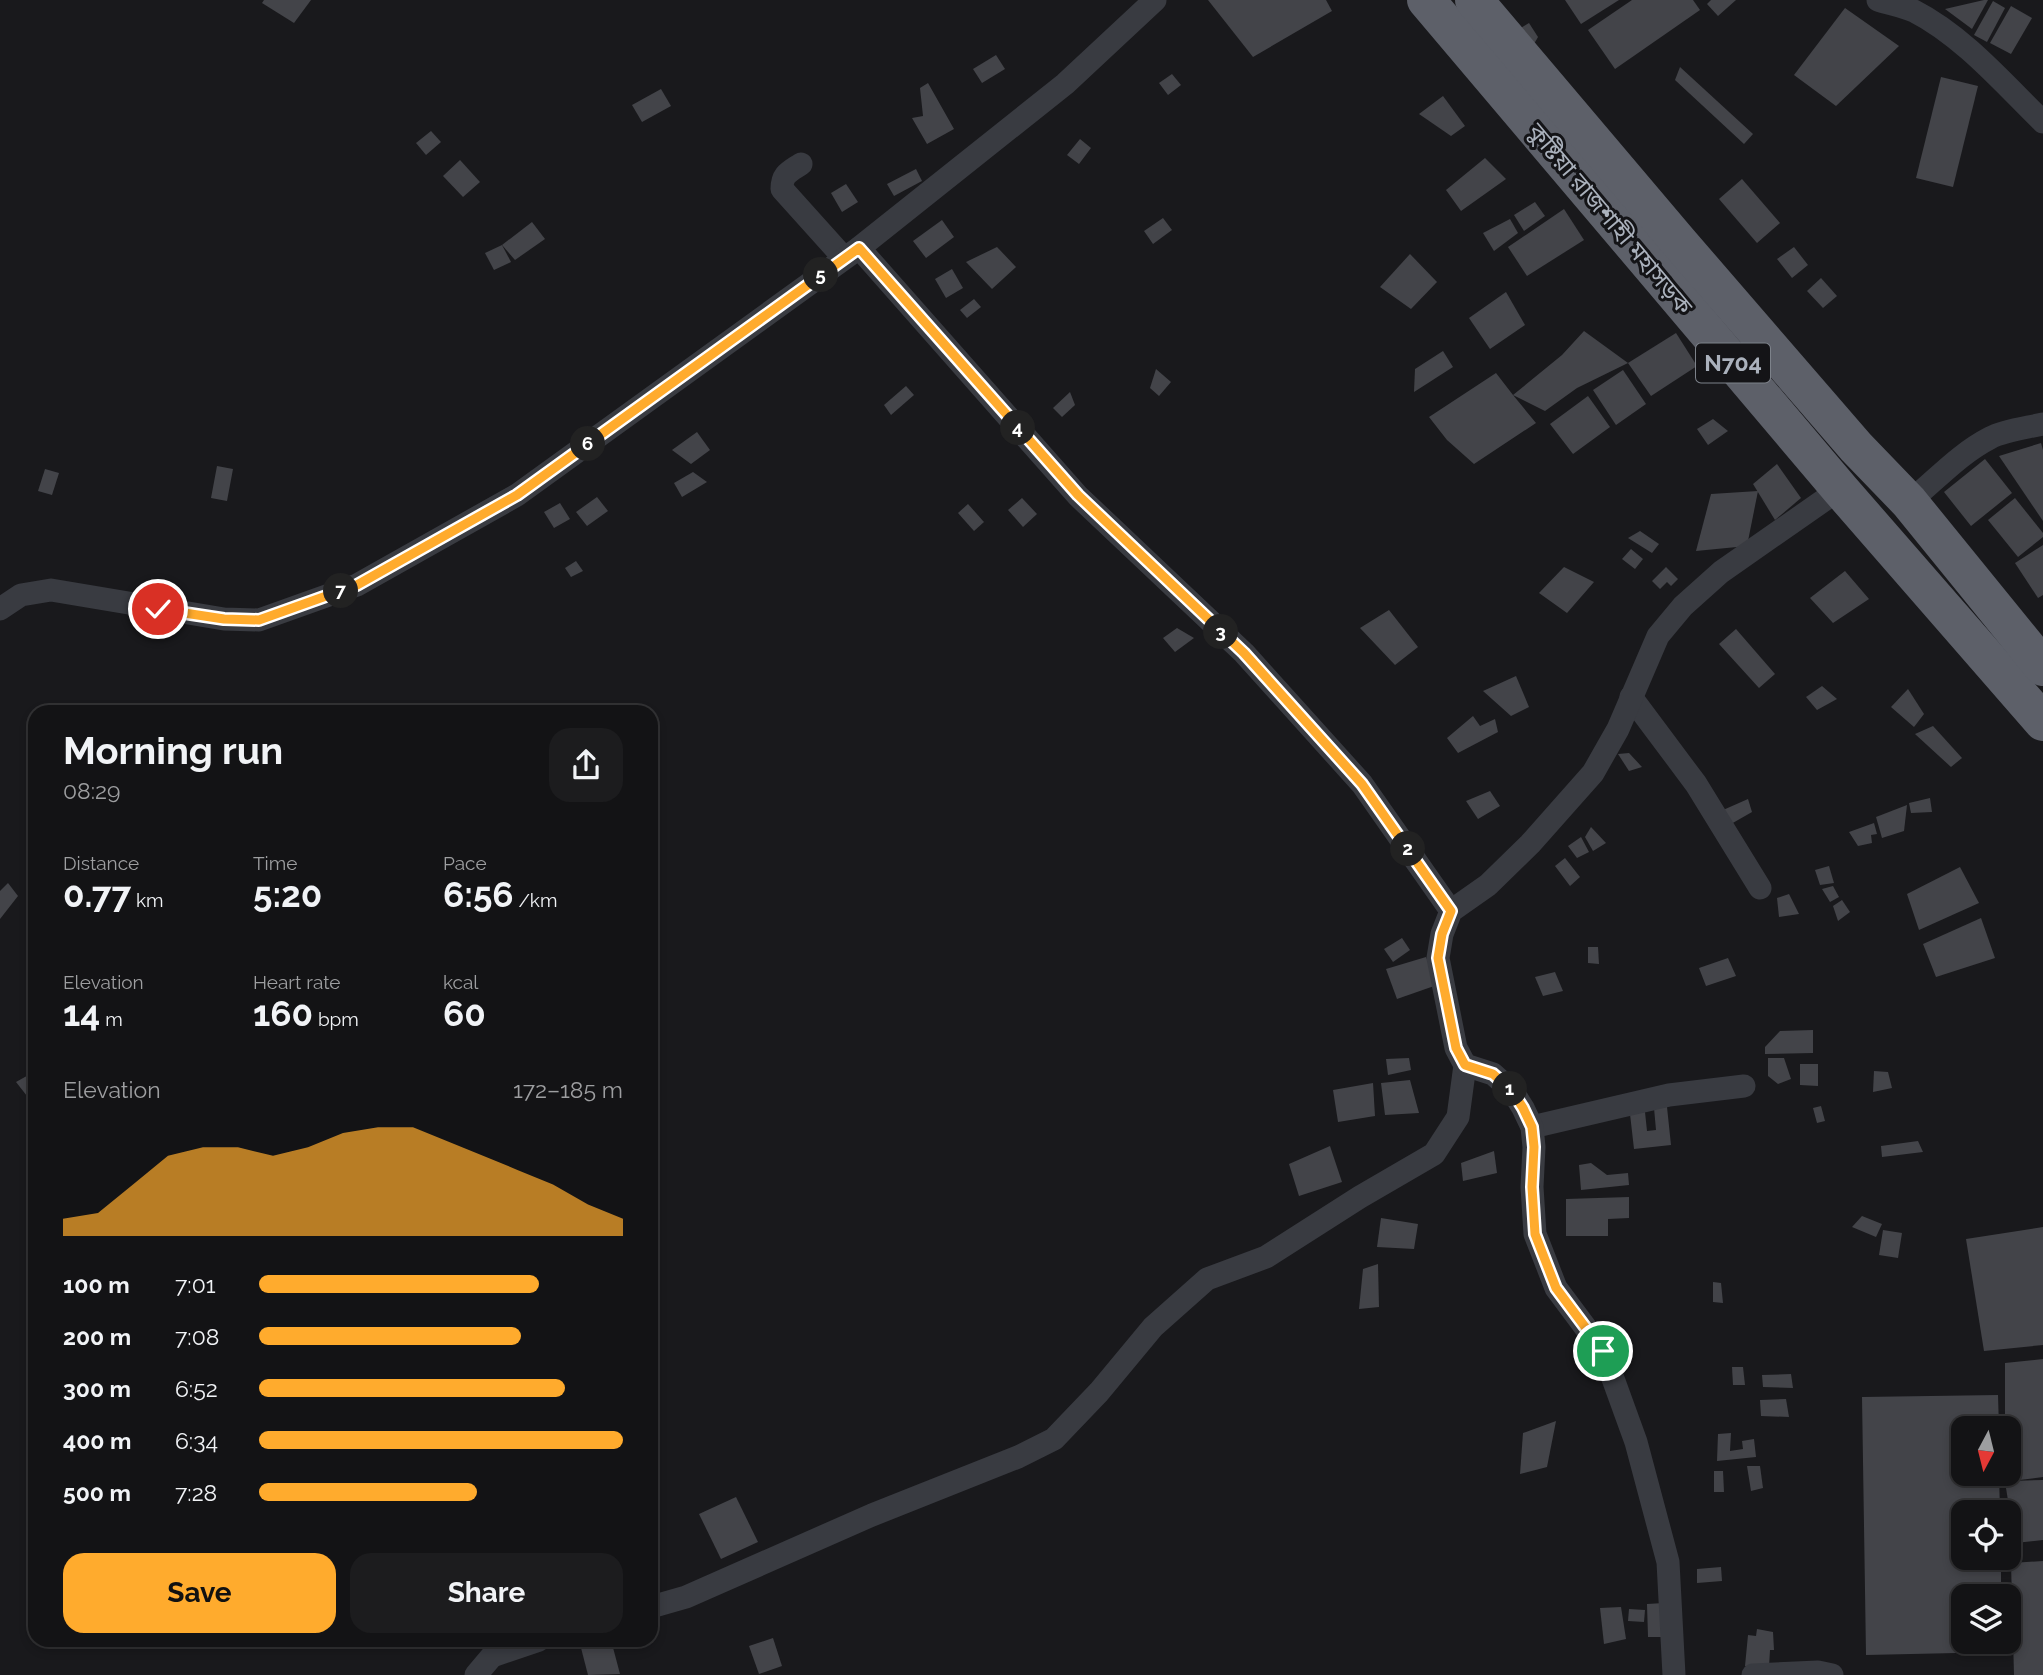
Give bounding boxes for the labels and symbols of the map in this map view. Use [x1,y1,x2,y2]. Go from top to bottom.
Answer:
street label: কুষ্টিয়া রাজশাহী মহাসড়ক [1521,116,1699,321]
pin: 5 [804,258,838,292]
road number: N704 [1696,344,1770,382]
pin: 4 [1000,410,1036,446]
pin: 6 [570,426,606,462]
pin: 7 [324,574,358,608]
pin [128,579,188,639]
pin: 3 [1204,614,1238,650]
pin: 2 [1390,832,1426,866]
pin: 1 [1492,1072,1528,1106]
pin [1573,1321,1633,1381]
north arrow [1951,1416,2021,1486]

